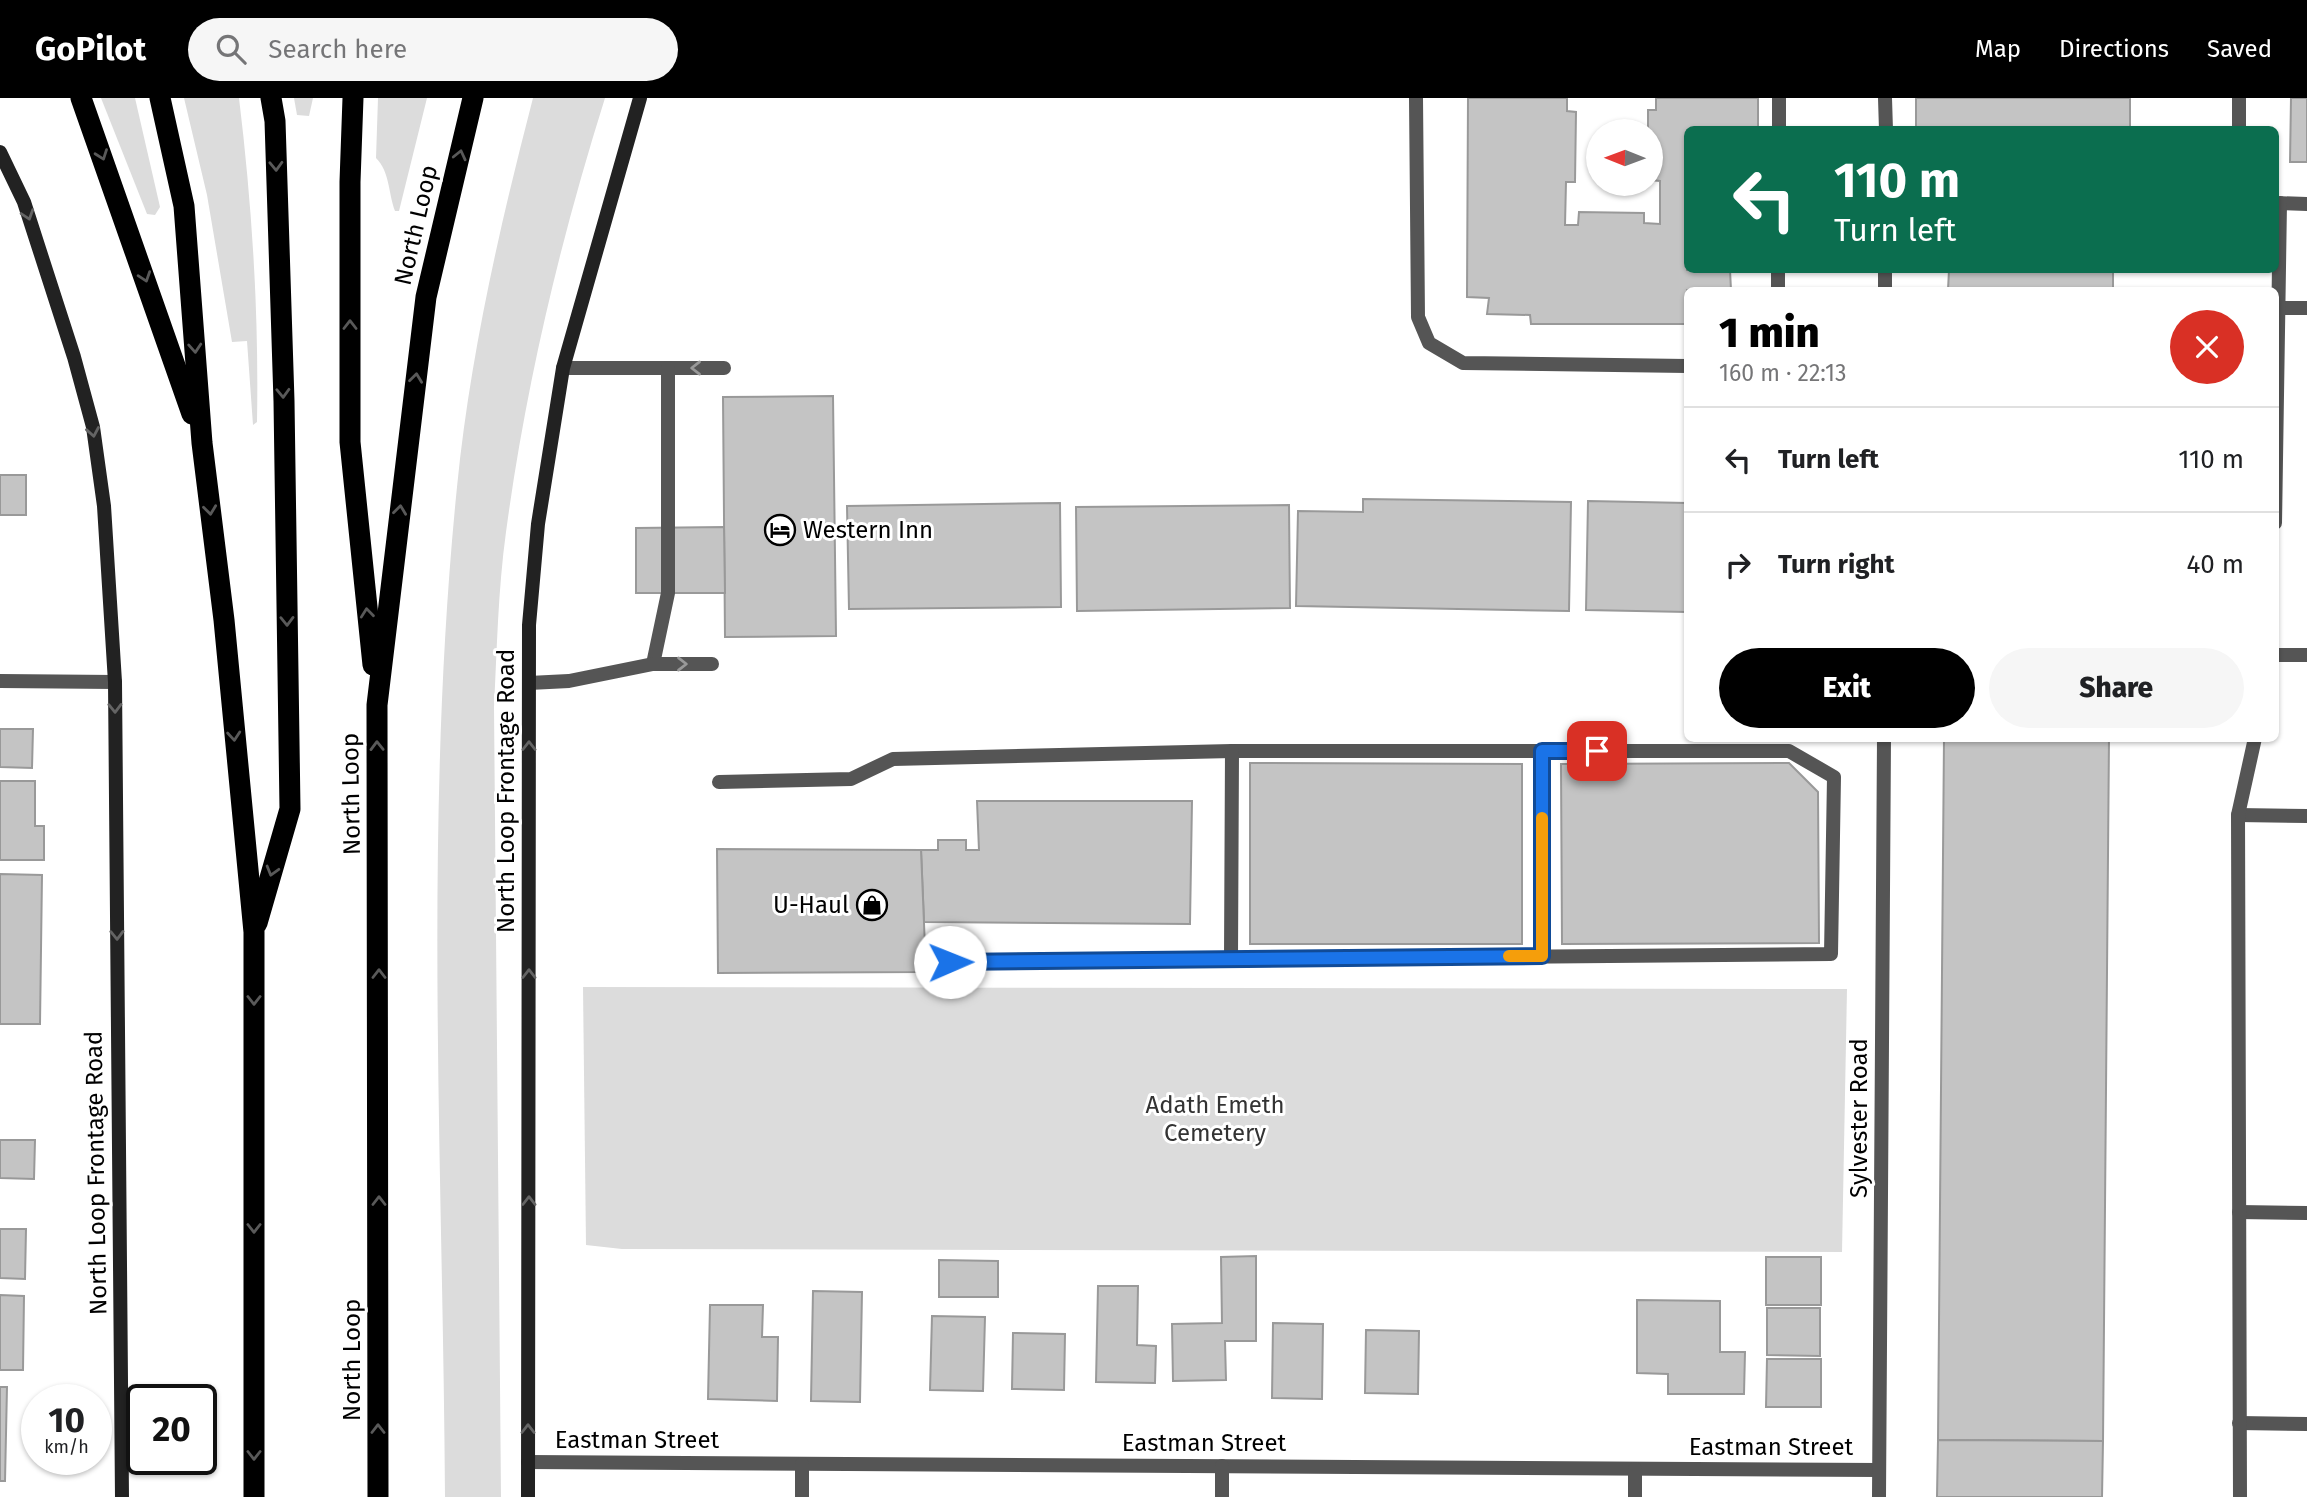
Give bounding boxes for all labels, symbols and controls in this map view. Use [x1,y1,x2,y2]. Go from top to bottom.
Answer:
search box [188,18,678,81]
text: GoPilot [35,29,146,69]
icon: search [212,30,250,68]
text: Search here [268,34,407,65]
text: Map [1975,35,2021,63]
text: Directions [2059,35,2169,63]
text: Saved [2207,35,2272,63]
north arrow [1586,119,1662,196]
map controls [1586,119,1663,196]
one-way arrow [94,149,108,161]
one-way arrow [451,149,466,161]
text: 110 m [1834,151,1960,210]
icon: left [1719,154,1810,245]
one-way arrow [269,161,284,172]
street label: North Loop [389,162,443,288]
one-way arrow [20,208,34,220]
text: Turn left [1834,211,1956,249]
one-way arrow [137,270,151,282]
text: 1 min [1719,308,1820,358]
button: close [2170,310,2244,384]
one-way arrow [342,319,358,329]
one-way arrow [187,342,202,353]
text: 160 m · 22:13 [1719,359,1846,387]
one-way arrow [690,360,701,376]
one-way arrow [408,372,423,384]
one-way arrow [276,388,291,399]
one-way arrow [85,426,100,438]
icon: left [1719,441,1757,479]
text: Turn left [1778,444,1879,475]
text: 110 m [2178,444,2244,475]
one-way arrow [203,504,218,516]
one-way arrow [392,505,407,516]
hotel icon: Western Inn [763,513,797,547]
place label: Western Inn [803,516,933,544]
icon: right [1719,546,1757,584]
text: Turn right [1778,549,1895,580]
text: 40 m [2186,549,2244,580]
one-way arrow [360,607,375,619]
one-way arrow [279,616,295,627]
button: Exit [1719,648,1975,728]
button: Share [1989,648,2244,728]
street label: North Loop Frontage Road [492,649,520,933]
one-way arrow [678,656,688,672]
one-way arrow [107,703,123,713]
pin [1567,721,1627,781]
one-way arrow [226,731,241,742]
icon: arrive [1578,732,1616,770]
street label: North Loop [336,733,366,855]
one-way arrow [369,741,385,751]
one-way arrow [521,741,537,751]
one-way arrow [266,864,280,876]
shop icon: U-Haul [855,888,889,922]
place label: U-Haul [773,891,849,919]
position arrow [913,925,987,999]
one-way arrow [109,930,125,941]
one-way arrow [371,968,387,979]
one-way arrow [521,968,537,979]
one-way arrow [246,995,262,1006]
street label: North Loop Frontage Road [80,1031,112,1315]
street label: Sylvester Road [1845,1038,1873,1198]
park label: Adath Emeth Cemetery [1145,1091,1285,1147]
one-way arrow [371,1196,387,1206]
one-way arrow [521,1196,537,1206]
one-way arrow [246,1223,262,1233]
street label: North Loop [338,1299,366,1421]
speed limit sign: 20 [126,1384,217,1475]
text: 10 [48,1399,85,1441]
one-way arrow [370,1423,386,1434]
one-way arrow [520,1423,536,1434]
street label: Eastman Street [555,1426,720,1454]
street label: Eastman Street [1122,1429,1287,1457]
street label: Eastman Street [1689,1433,1854,1461]
text: km/h [44,1436,89,1458]
one-way arrow [246,1450,262,1461]

